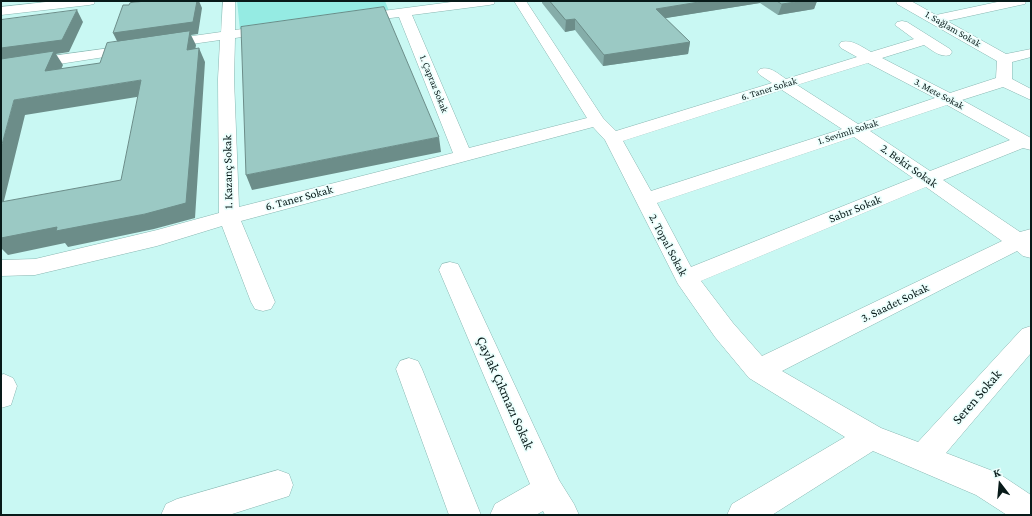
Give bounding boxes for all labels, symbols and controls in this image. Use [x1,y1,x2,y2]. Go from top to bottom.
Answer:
street label: 1. Sağlam Sokak [923,8,983,50]
street label: 1. Çapraz Sokak [417,53,451,115]
street label: 6. Taner Sokak [740,75,798,103]
street label: 3. Mete Sokak [912,76,966,112]
street label: 1. Sevimli Sokak [816,117,880,147]
street label: 1. Kazanç Sokak [220,135,236,209]
street label: 2. Bekir Sokak [878,141,940,191]
street label: 6. Taner Sokak [264,182,334,214]
street label: Sabır Sokak [827,192,883,226]
street label: 2. Topal Sokak [646,211,690,279]
street label: 3. Saadet Sokak [859,280,931,326]
street label: Çaylak Çıkmazı Sokak [472,334,538,452]
street label: Seren Sokak [949,366,1005,428]
north arrow [980,464,1020,504]
text: K [992,466,1002,479]

